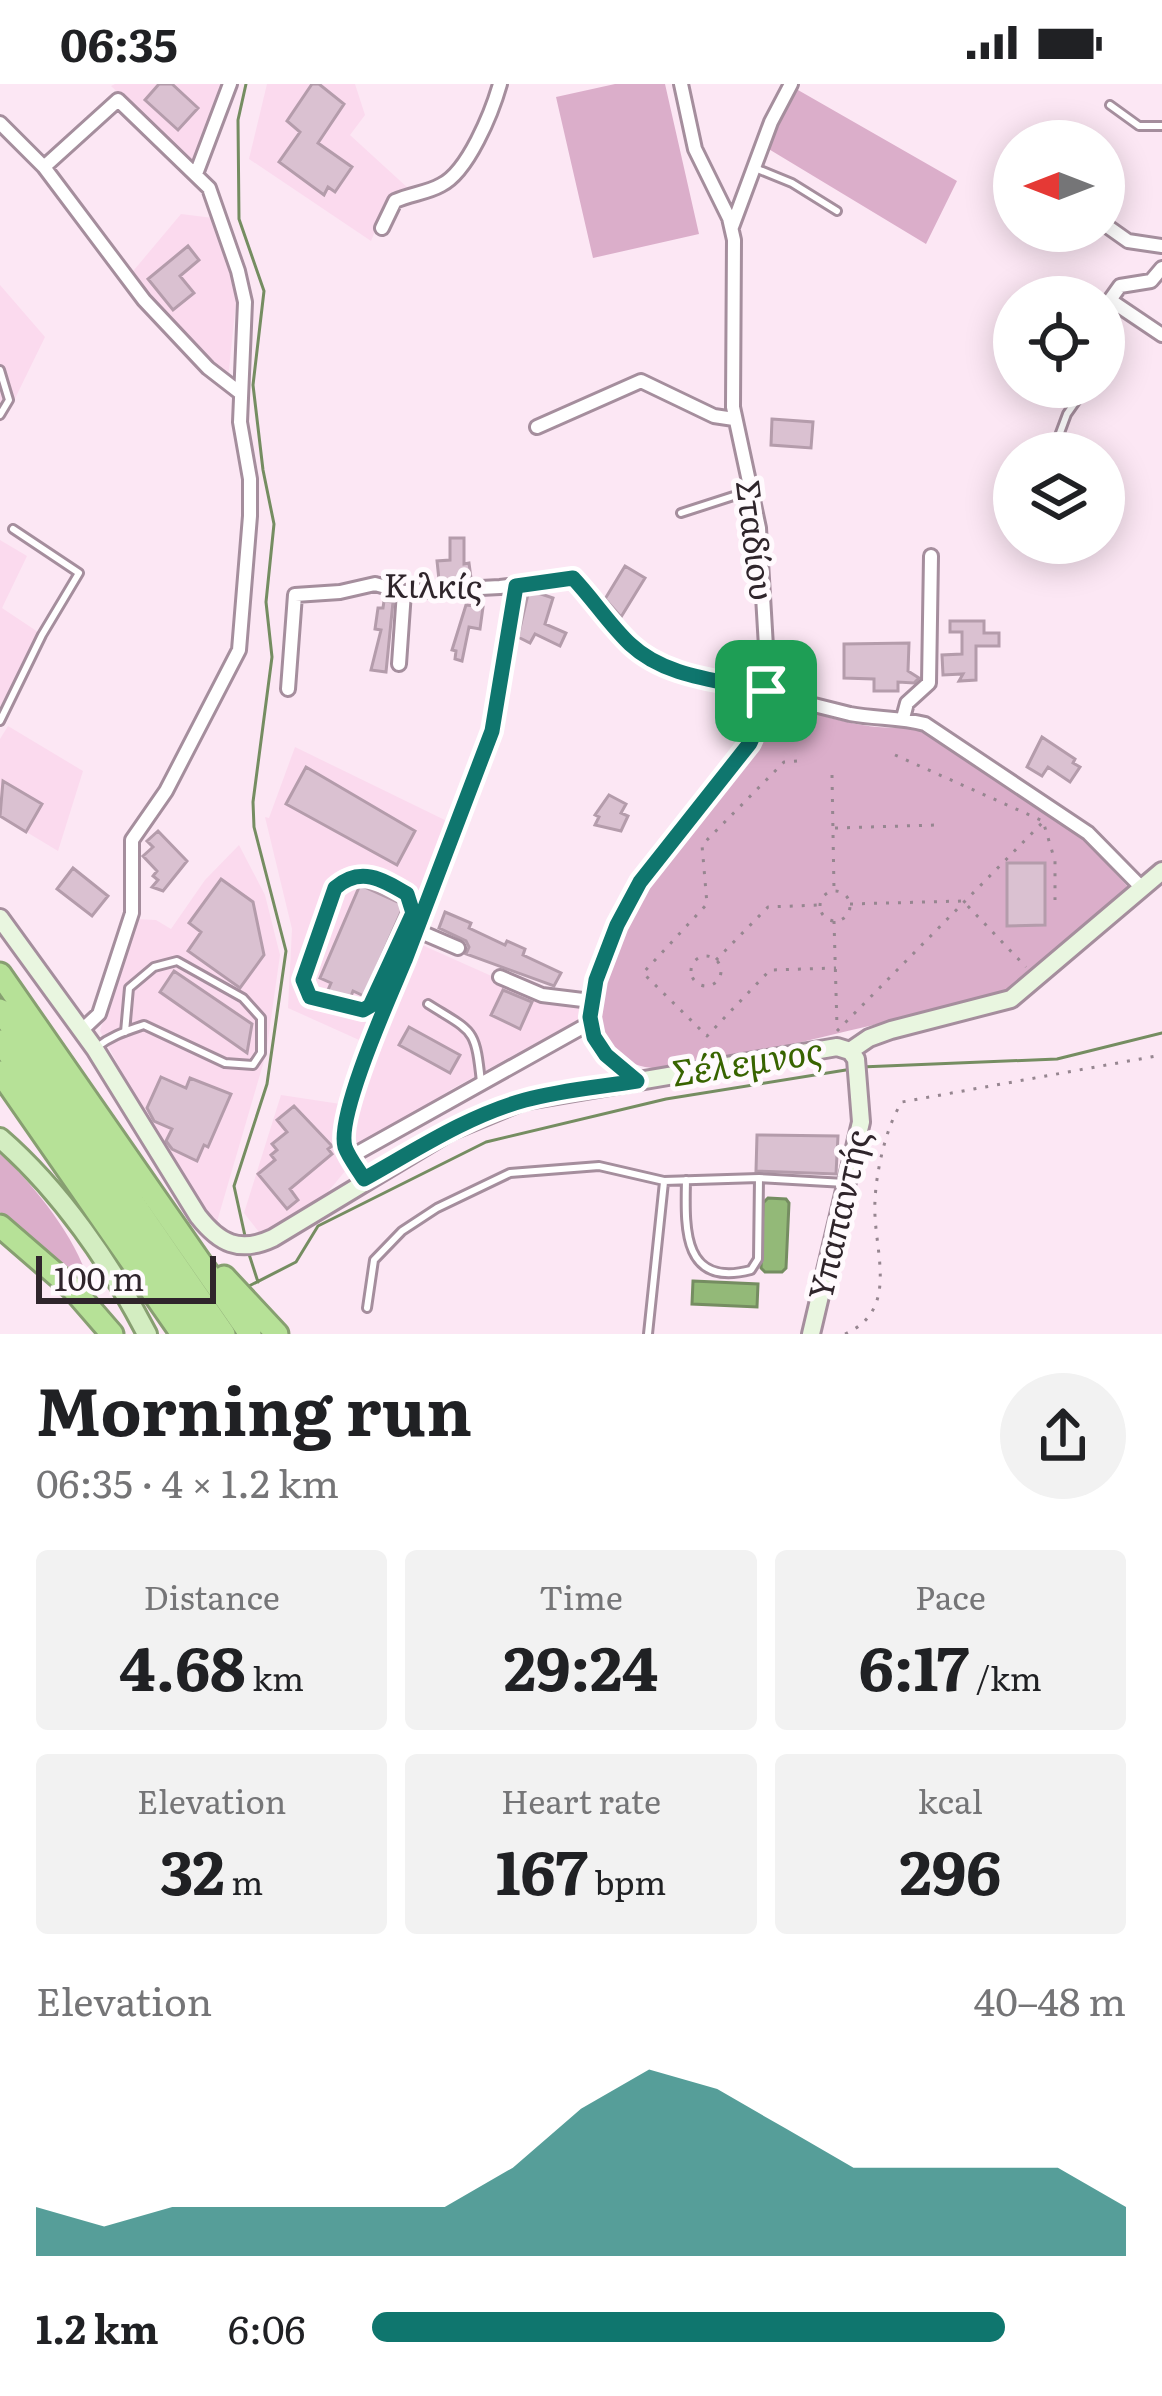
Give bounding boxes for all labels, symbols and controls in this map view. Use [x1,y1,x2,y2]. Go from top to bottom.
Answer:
text: 06:35 [60,9,178,76]
north arrow [993,120,1125,252]
map controls [993,120,1125,564]
button: locate [993,276,1125,408]
button: layers [993,432,1125,564]
street label: Σταδίου [726,477,789,603]
street label: Κιλκίς [383,558,483,609]
pin [715,640,817,742]
icon: arrive [733,658,799,724]
water label: Σέλεμνος [667,1021,827,1098]
street label: Υπαπαντής [793,1124,880,1304]
scale bar [36,1250,216,1303]
text: 100 m [54,1252,144,1301]
text: Morning run [36,1358,472,1456]
button: share [1000,1373,1126,1499]
text: 06:35 · 4 × 1.2 km [36,1452,339,1510]
text: Distance [143,1571,280,1620]
text: Time [539,1571,623,1620]
text: Pace [915,1571,986,1620]
text: 4.68 [119,1620,246,1709]
text: 29:24 [504,1620,658,1709]
text: 6:17 [859,1620,969,1709]
text: km [246,1652,304,1701]
text: /km [969,1652,1042,1701]
text: Elevation [137,1775,286,1824]
text: Heart rate [501,1775,661,1824]
text: kcal [918,1775,983,1824]
text: 32 [160,1824,225,1913]
text: 167 [496,1824,588,1913]
text: 296 [899,1824,1001,1913]
text: m [225,1856,263,1905]
text: bpm [588,1856,666,1905]
text: Elevation [36,1970,212,2028]
text: 40–48 m [974,1970,1126,2028]
text: 1.2 km [36,2298,159,2356]
text: 6:06 [228,2298,305,2356]

